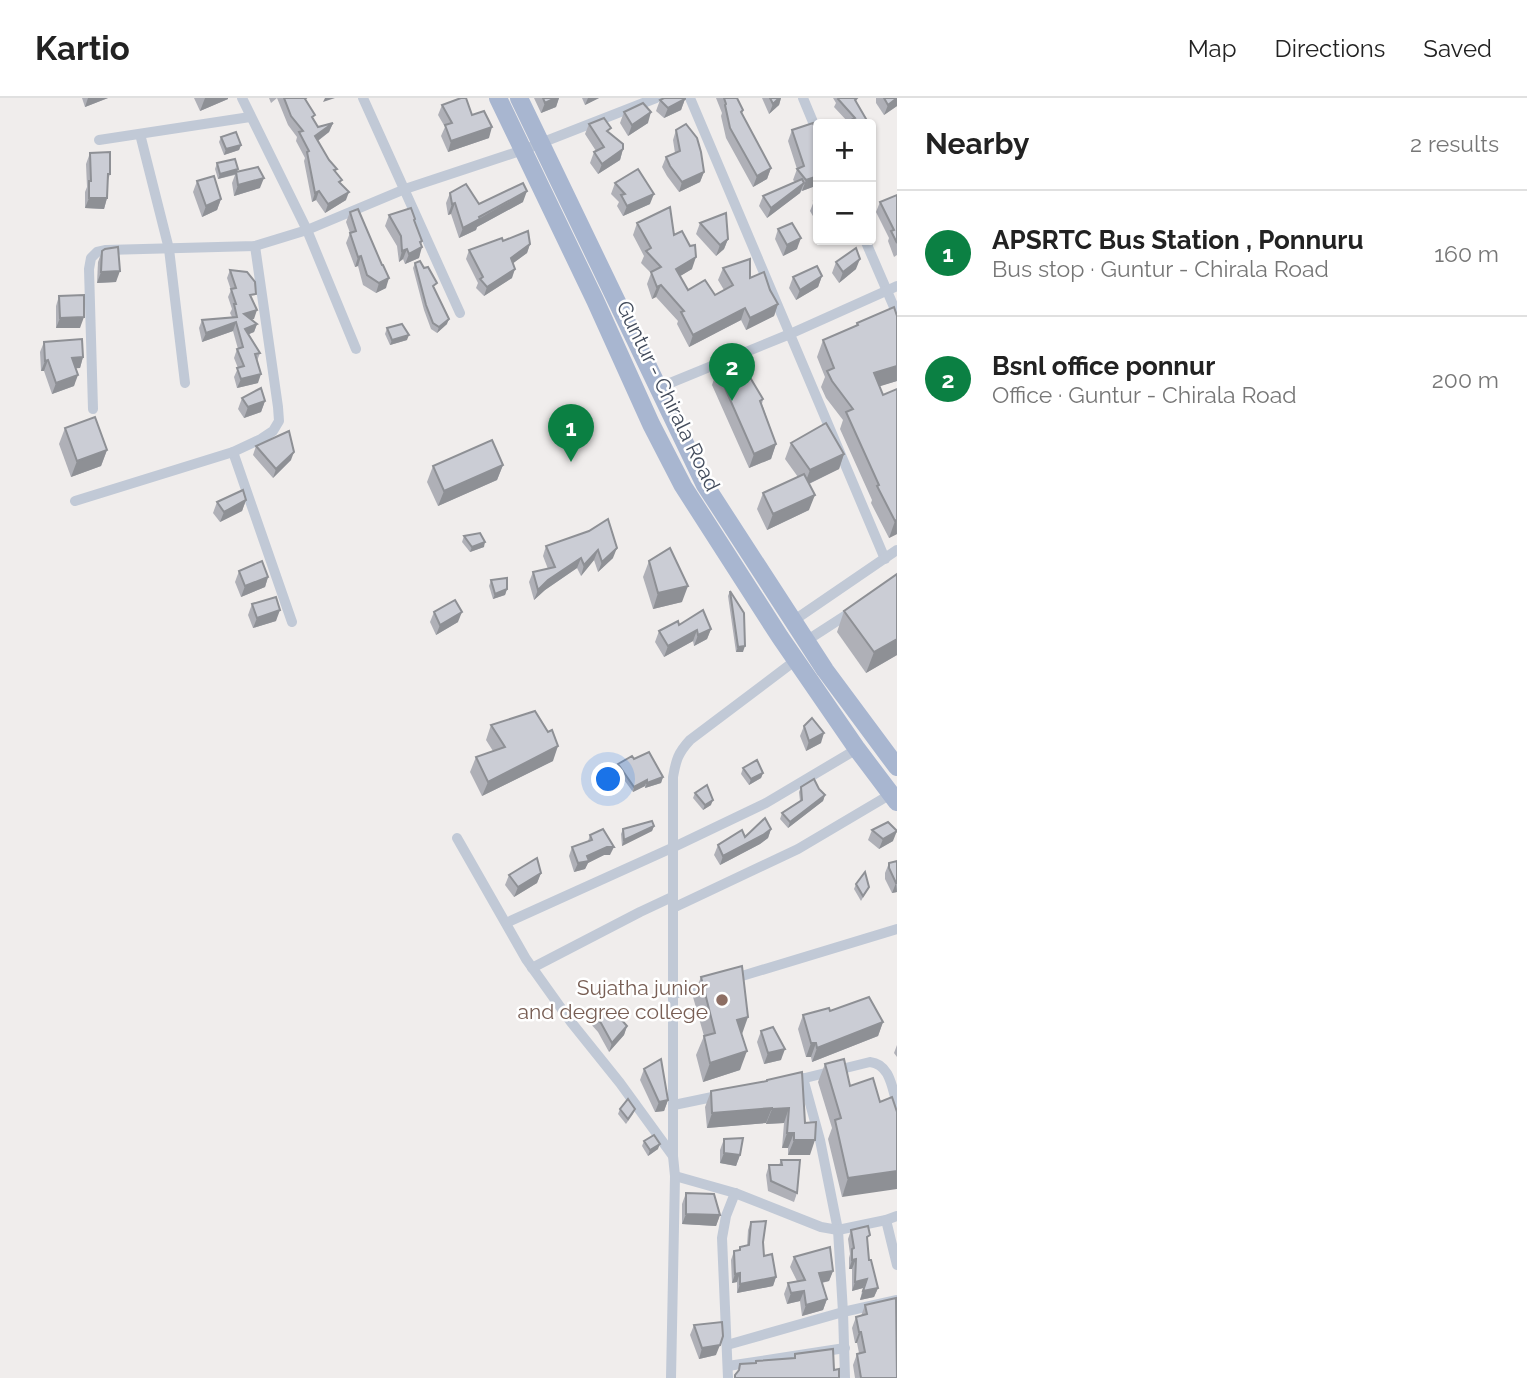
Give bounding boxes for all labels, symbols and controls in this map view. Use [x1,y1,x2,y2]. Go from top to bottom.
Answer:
text: Kartio [35,29,130,68]
text: Map [1188,34,1237,63]
text: Directions [1275,34,1385,63]
text: Saved [1423,34,1492,63]
map controls [813,119,876,245]
button: + [813,119,876,182]
text: Nearby [925,126,1029,161]
text: 2 results [1410,130,1499,157]
button: − [813,182,876,245]
text: APSRTC Bus Station , Ponnuru [992,225,1363,255]
text: 1 [942,240,954,267]
text: 160 m [1434,240,1499,267]
text: Bus stop · Guntur - Chirala Road [992,255,1329,282]
street label: Guntur - Chirala Road [612,297,725,495]
pin: 2 [709,343,755,401]
text: Bsnl office ponnur [992,351,1215,381]
text: 2 [942,366,954,393]
text: 200 m [1432,366,1499,393]
text: Office · Guntur - Chirala Road [992,381,1297,408]
pin: 1 [548,404,594,462]
your location [591,762,625,796]
place label: Sujatha junior and degree college [518,975,709,1024]
marker: Sujatha junior and degree college [714,992,730,1008]

